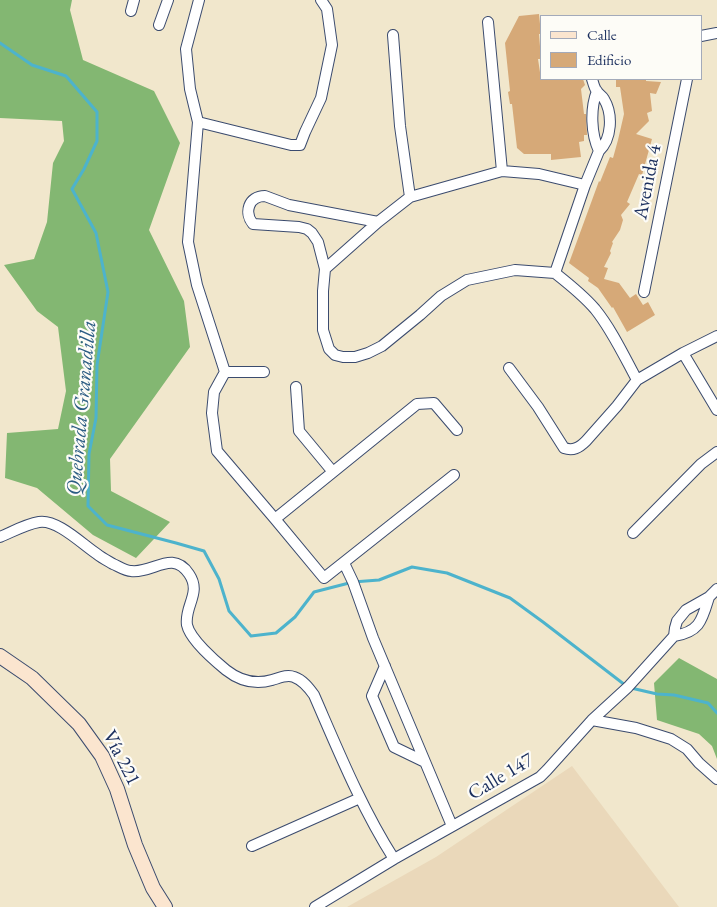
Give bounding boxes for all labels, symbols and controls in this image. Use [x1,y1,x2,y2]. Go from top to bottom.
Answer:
legend [540,15,702,80]
text: Calle [587,25,617,44]
text: Edificio [587,50,631,69]
street label: Avenida 4 [629,143,667,221]
water label: Quebrada Granadilla [62,320,102,496]
street label: Vía 221 [97,726,145,790]
street label: Calle 147 [464,748,538,806]

